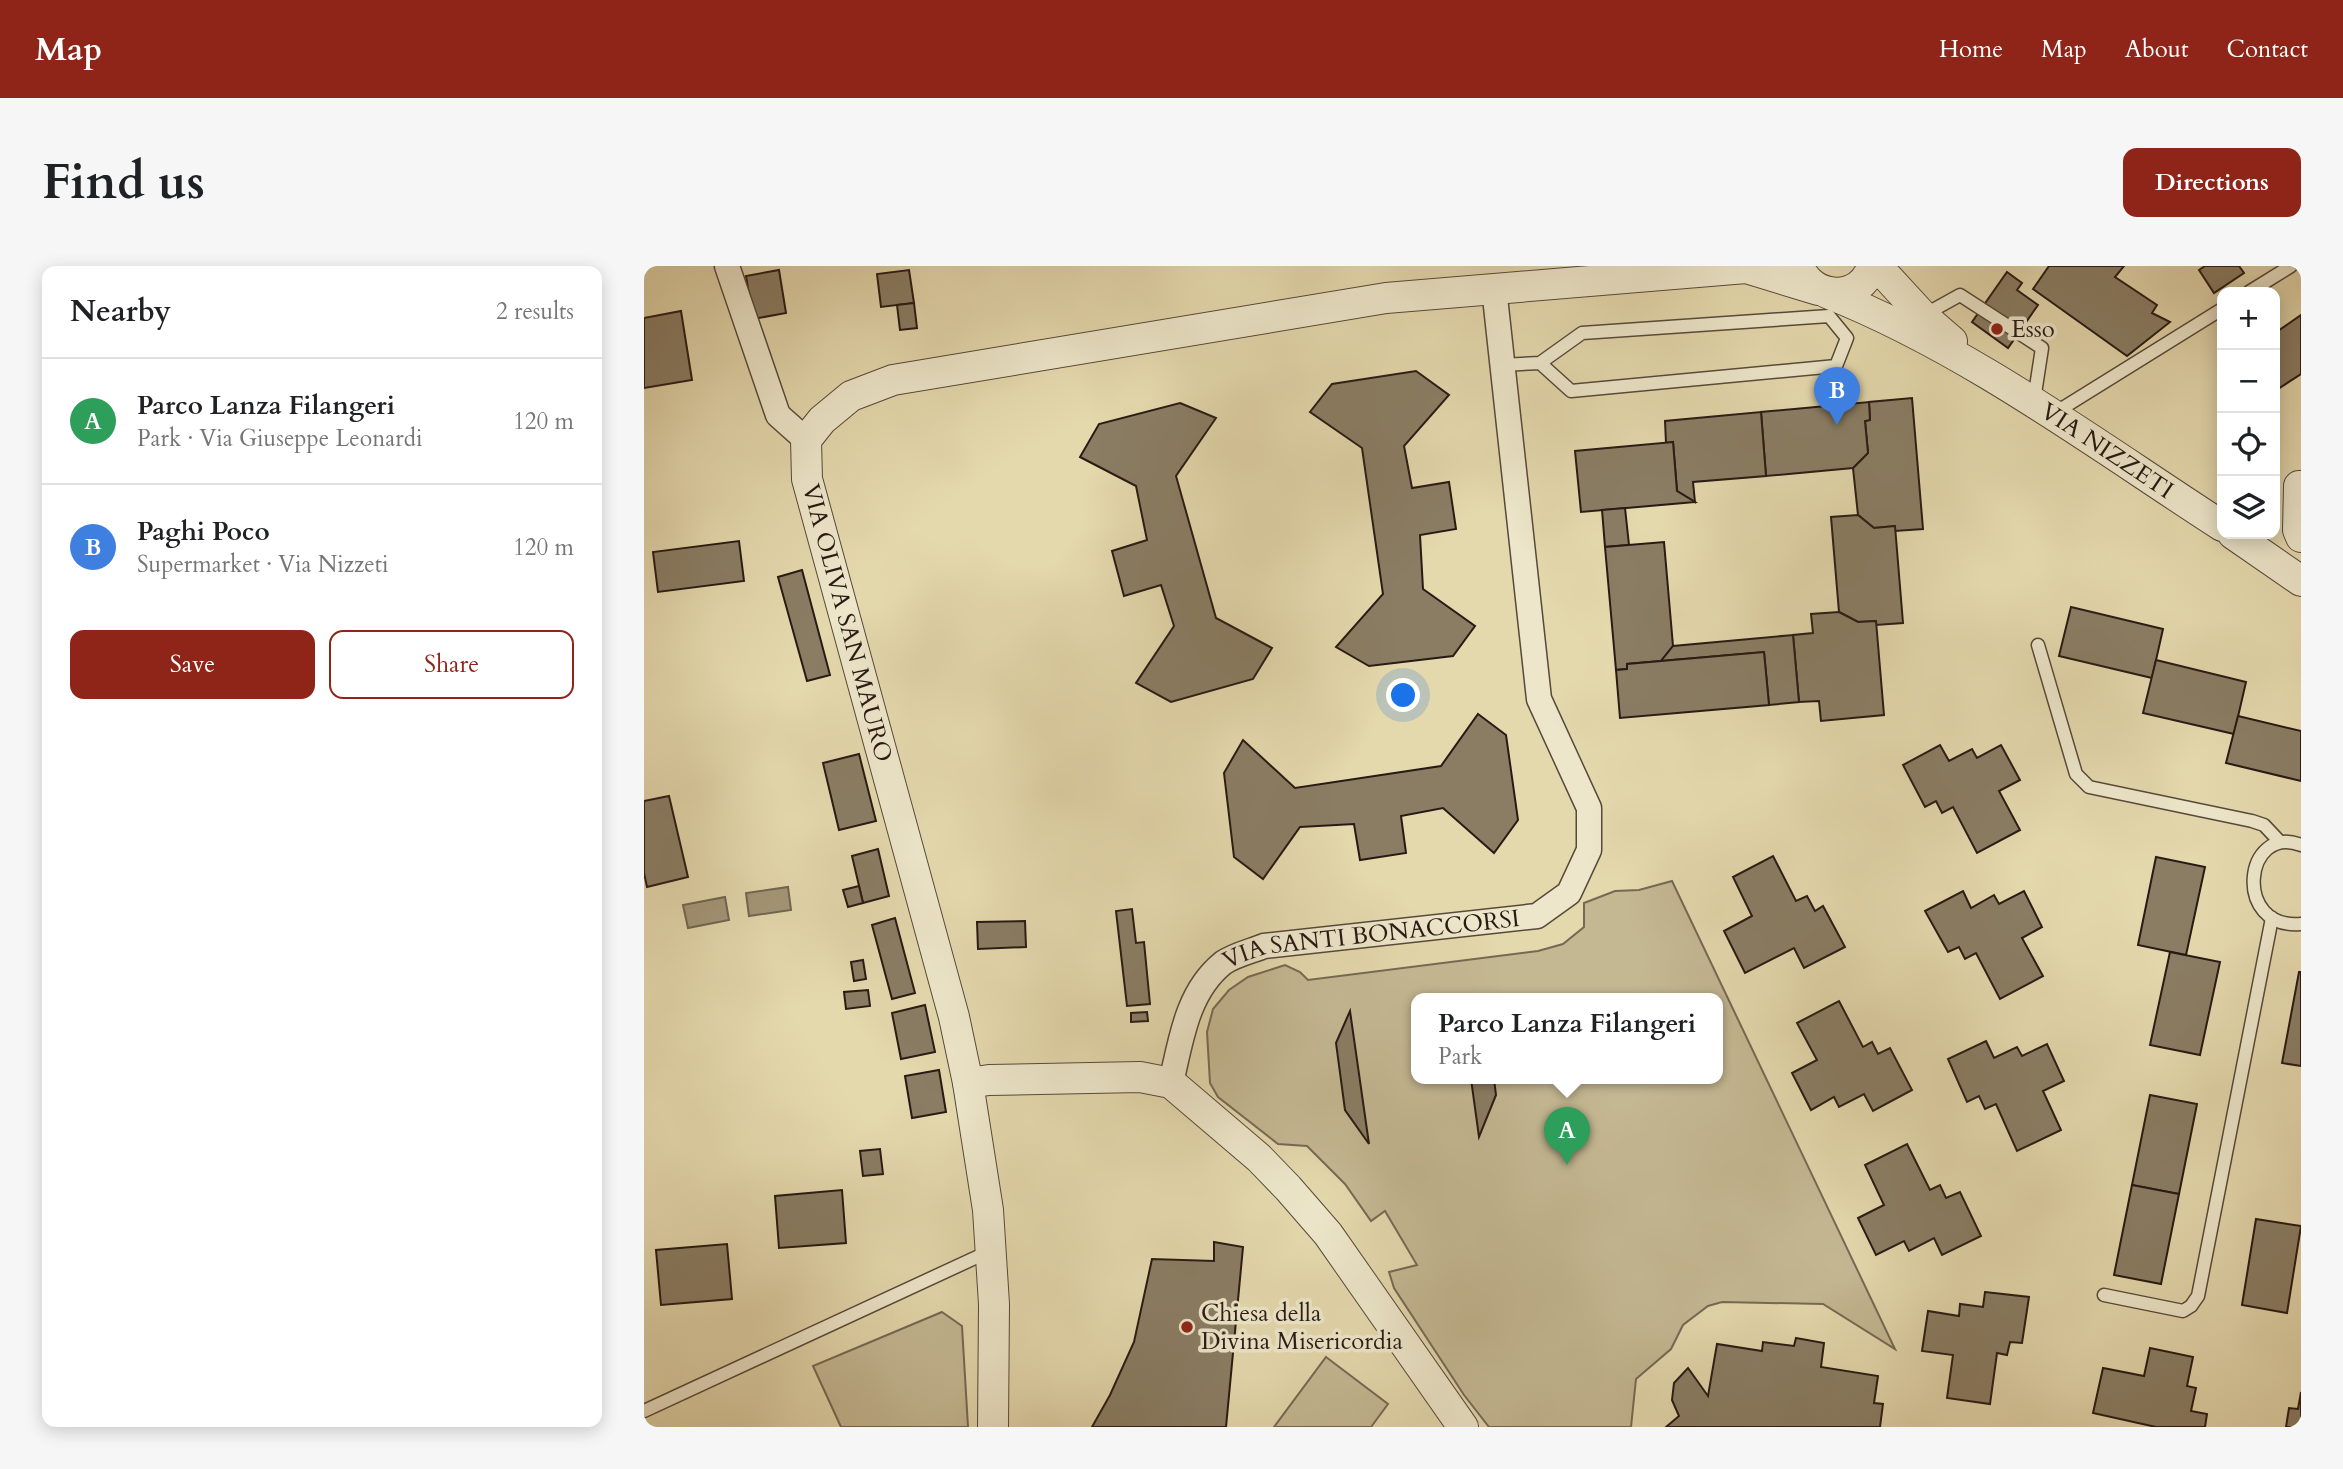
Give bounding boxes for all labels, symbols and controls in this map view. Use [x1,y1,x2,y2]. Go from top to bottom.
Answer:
text: Map [35,27,102,72]
text: Home [1939,33,2003,66]
text: Map [2041,33,2087,66]
text: About [2125,33,2189,66]
text: Contact [2227,33,2308,66]
button: Directions [2123,148,2301,217]
text: Find us [42,149,205,216]
map controls [2217,287,2280,539]
button: + [2217,287,2280,350]
text: Nearby [70,291,171,332]
text: 2 results [496,296,574,327]
place label: Esso [2011,313,2055,346]
marker: Esso [1989,321,2005,337]
button: − [2217,350,2280,413]
pin: B [1814,367,1860,425]
text: Parco Lanza Filangeri [137,388,395,423]
street label: VIA NIZZETI [2034,394,2180,506]
text: A [84,406,102,437]
text: 120 m [513,406,574,437]
button: locate [2217,413,2280,476]
text: Park · Via Giuseppe Leonardi [137,423,422,454]
button: layers [2217,476,2280,539]
street label: VIA OLIVA SAN MAURO [794,480,900,766]
text: Paghi Poco [137,514,270,549]
text: B [85,532,101,563]
text: 120 m [513,532,574,563]
text: Supermarket · Via Nizzeti [137,549,389,580]
button: Save [70,630,315,699]
button: Share [329,630,574,699]
your location [1386,678,1420,712]
street label: VIA SANTI BONACCORSI [1217,902,1521,977]
popup [1411,993,1723,1084]
text: Parco Lanza Filangeri [1438,1006,1696,1041]
text: Park [1438,1041,1482,1072]
pin: A [1544,1107,1590,1165]
place label: Chiesa della Divina Misericordia [1201,1297,1404,1358]
marker: Chiesa della Divina Misericordia [1179,1319,1195,1335]

